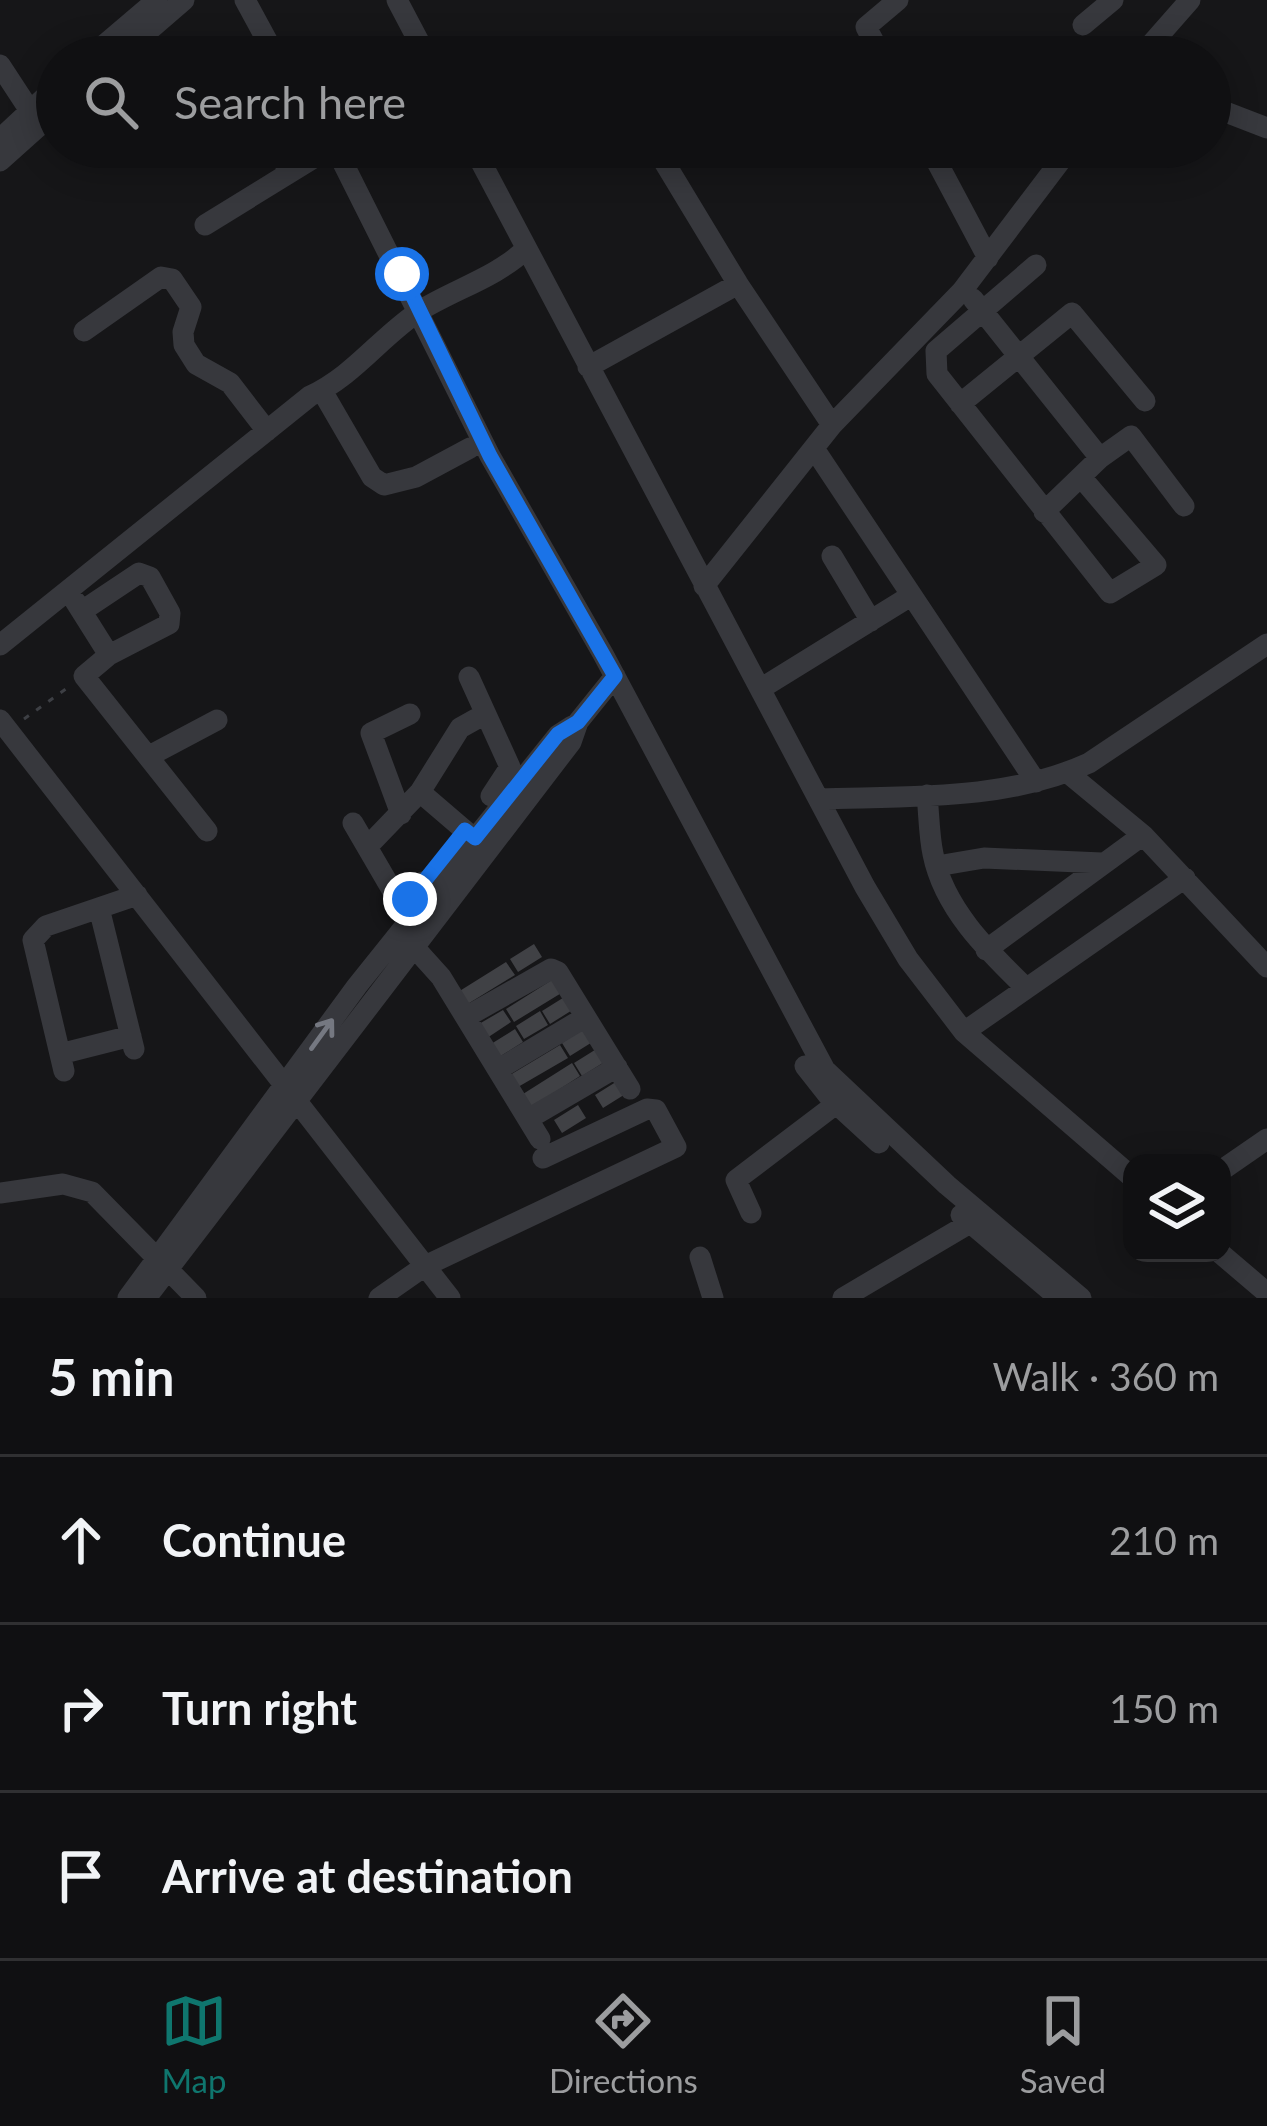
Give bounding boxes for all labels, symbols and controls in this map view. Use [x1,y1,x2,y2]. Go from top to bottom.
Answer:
search box [36,36,1231,168]
icon: search [78,69,144,135]
text: Search here [174,75,406,129]
route start [375,247,429,301]
route end [383,872,437,926]
one-way arrow [309,1018,334,1051]
map controls [1123,1154,1231,1262]
button: layers [1123,1154,1231,1262]
text: 5 min [48,1346,174,1407]
text: Walk · 360 m [992,1353,1219,1399]
icon: ahead [48,1507,114,1573]
text: Continue [162,1513,346,1567]
text: 210 m [1109,1517,1219,1563]
icon: right [48,1675,114,1741]
text: Turn right [162,1681,357,1735]
text: 150 m [1109,1685,1219,1731]
icon: arrive [48,1843,114,1909]
text: Arrive at destination [162,1849,573,1903]
tab: Map [161,1988,227,2100]
tab: Directions [549,1988,698,2100]
tab: Saved [1020,1988,1106,2100]

